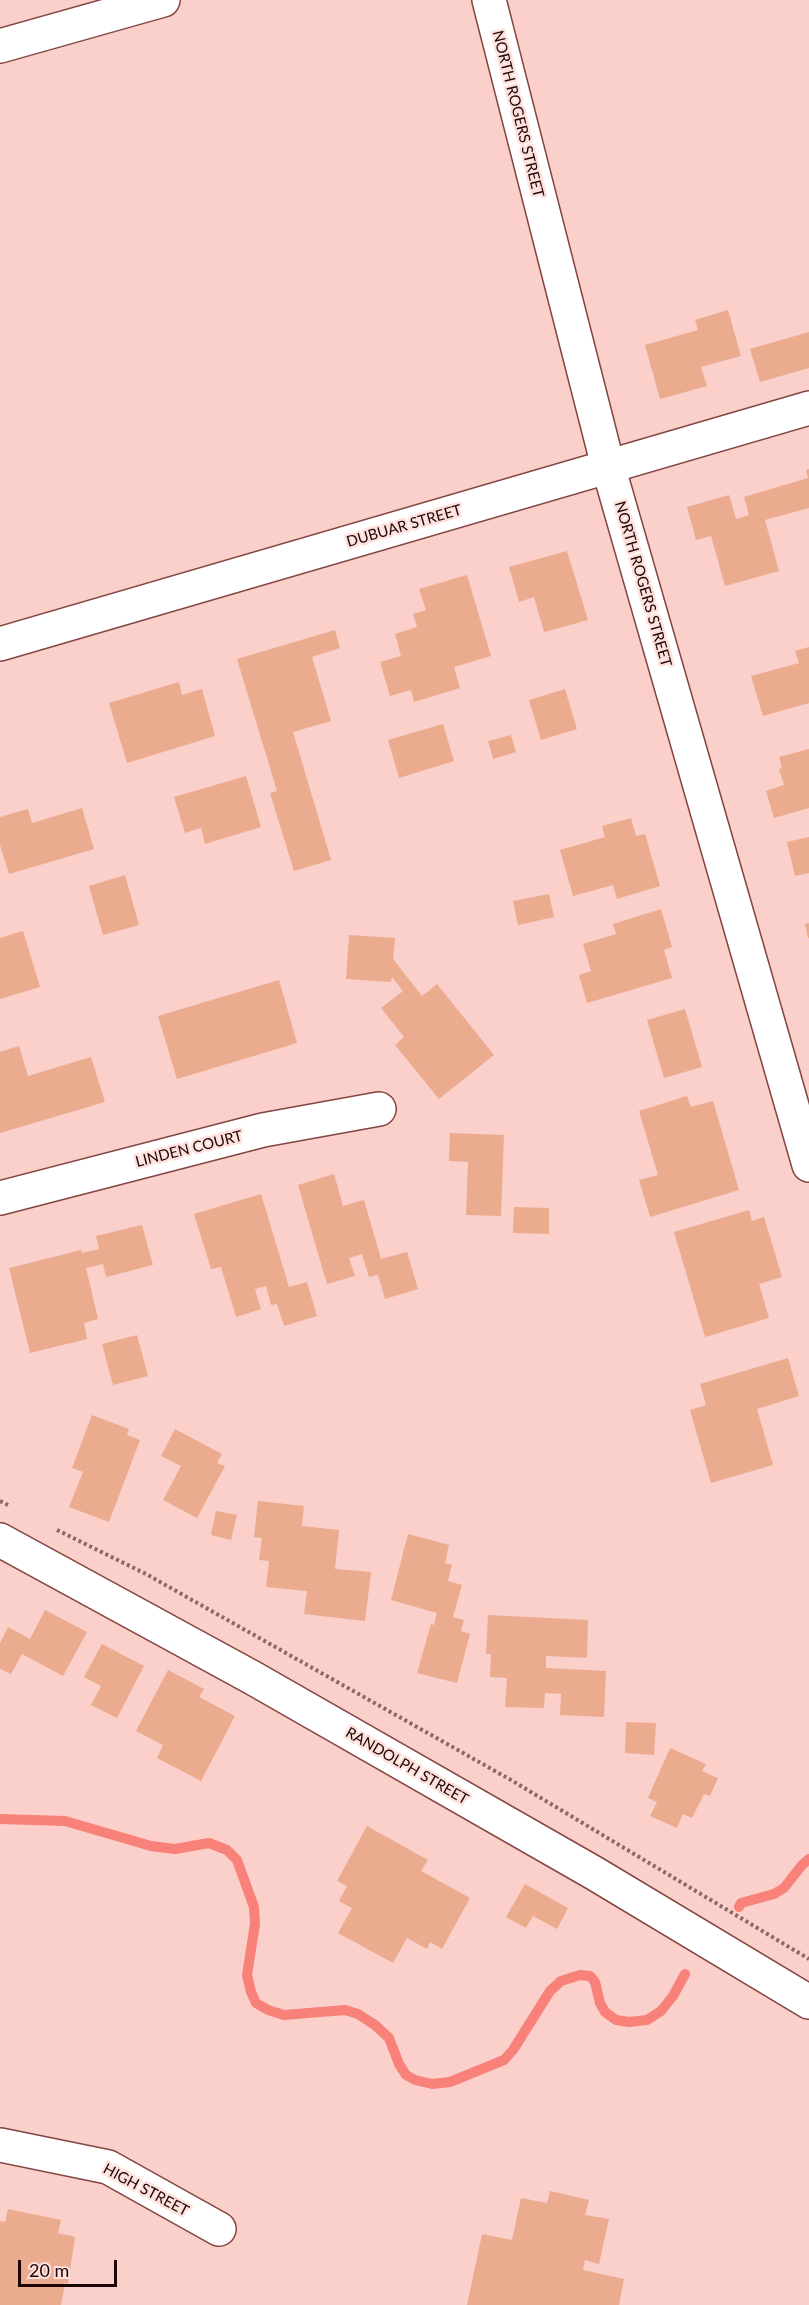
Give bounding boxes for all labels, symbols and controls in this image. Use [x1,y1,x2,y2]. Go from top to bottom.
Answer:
street label: NORTH ROGERS STREET [489,29,547,199]
street label: NORTH ROGERS STREET [611,499,675,669]
street label: DUBUAR STREET [344,501,464,551]
street label: LINDEN COURT [134,1127,244,1171]
street label: RANDOLPH STREET [342,1723,472,1809]
street label: HIGH STREET [100,2160,192,2220]
scale bar [21,2248,120,2286]
text: 20 m [29,2259,69,2281]

